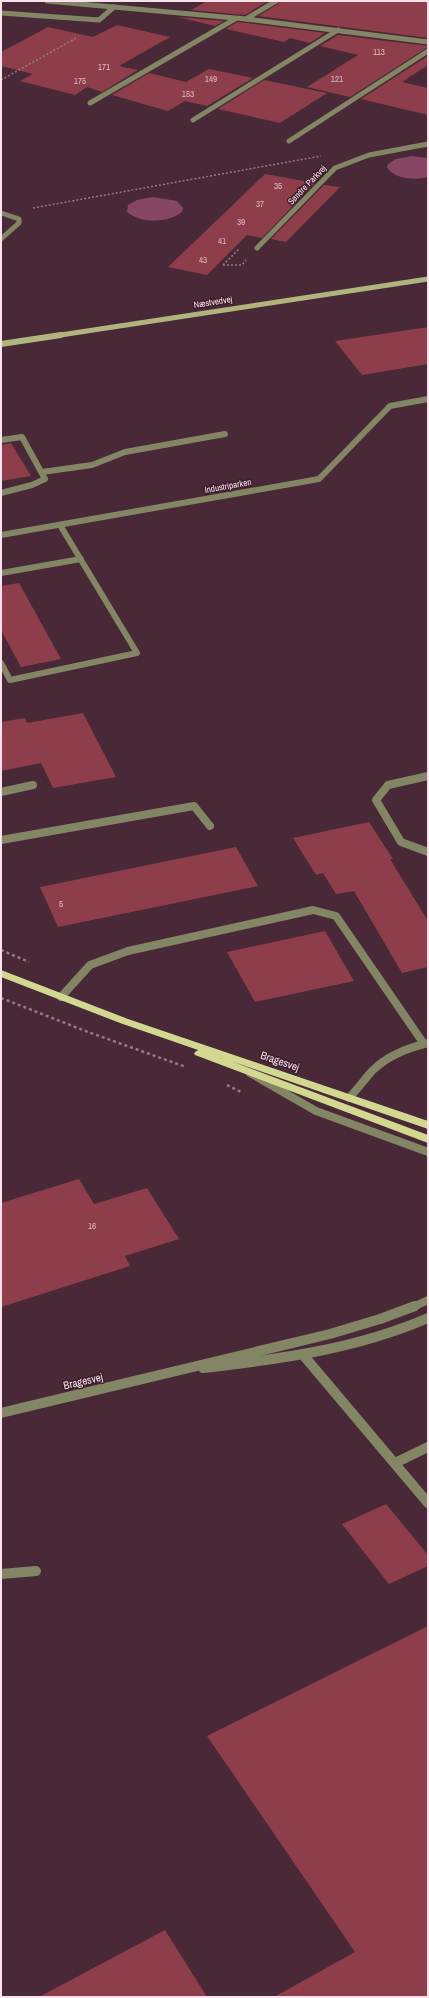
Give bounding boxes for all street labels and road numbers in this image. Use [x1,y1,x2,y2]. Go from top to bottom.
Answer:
street label: Søndre Parkvej [285,162,329,207]
street label: Næstvedvej [193,293,234,311]
street label: Industriparken [204,476,252,496]
street label: Bragesvej [259,1048,301,1074]
street label: Bragesvej [62,1370,104,1392]

